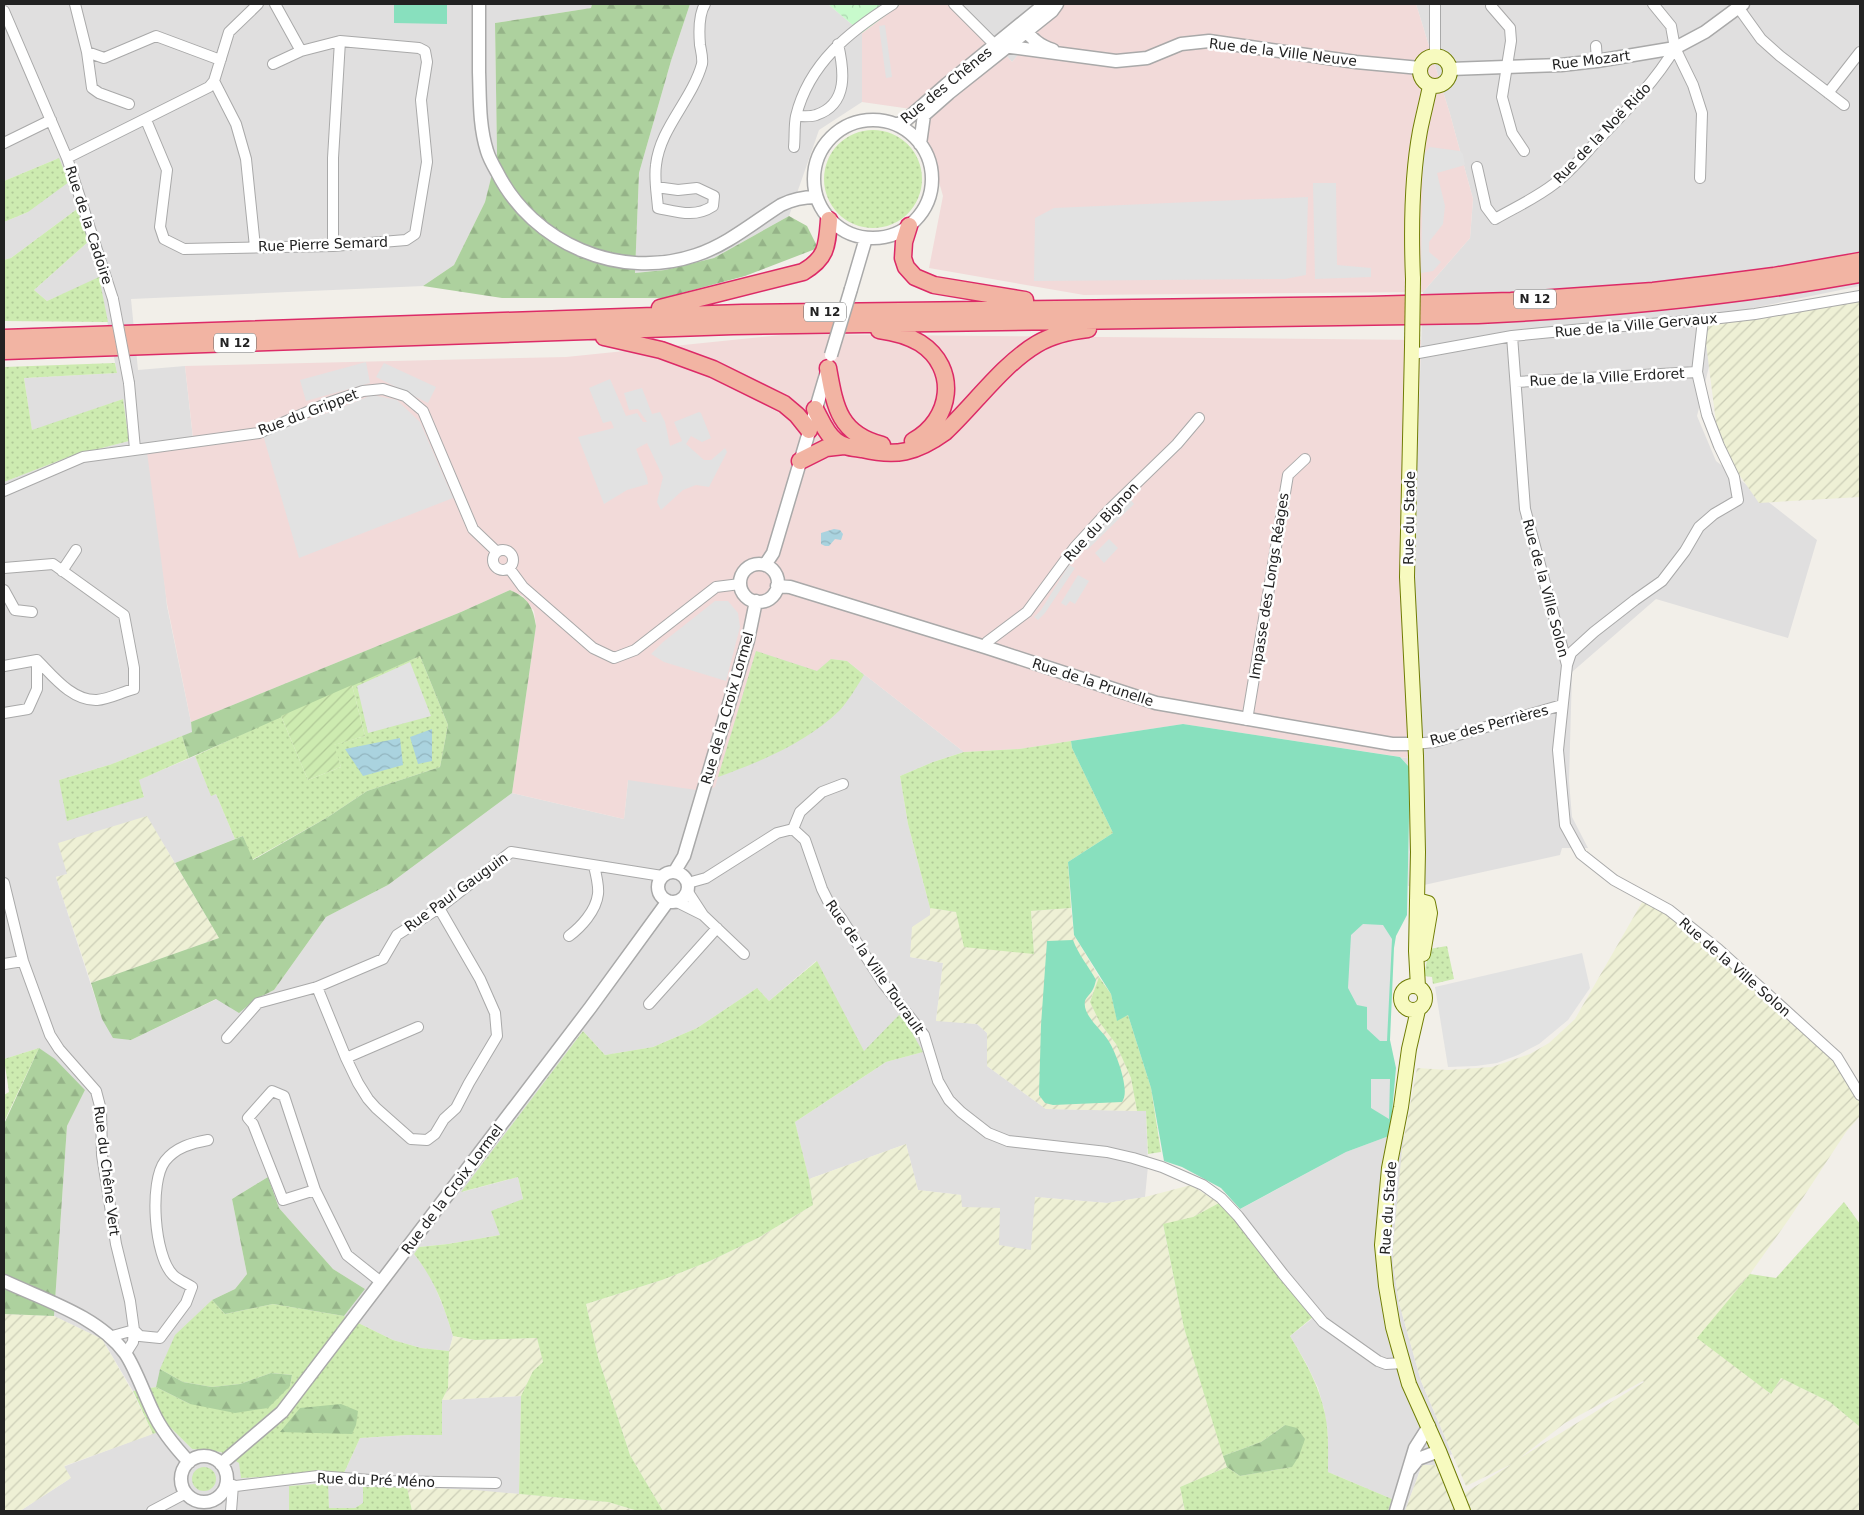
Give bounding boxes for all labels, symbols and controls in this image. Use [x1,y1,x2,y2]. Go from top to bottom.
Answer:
street label: Rue de la Ville Neuve [1208,35,1358,69]
street label: Rue des Chênes [897,43,995,127]
street label: Rue Mozart [1551,47,1632,73]
street label: Rue de la Noë Rido [1550,80,1654,186]
street label: Rue de la Cadoire [62,164,116,286]
street label: Rue Pierre Semard [258,234,388,254]
road number: N 12 [1514,290,1556,308]
road number: N 12 [804,302,846,322]
street label: Rue de la Ville Gervaux [1554,310,1718,340]
road number: N 12 [214,333,256,352]
street label: Rue de la Ville Erdoret [1529,365,1685,389]
street label: Rue du Grippet [256,385,361,438]
street label: Rue du Stade [1400,471,1418,565]
street label: Rue du Bignon [1060,479,1142,565]
street label: Impasse des Longs Réages [1246,491,1292,681]
street label: Rue de la Ville Solon [1520,517,1572,659]
street label: Rue de la Croix Lormel [698,630,756,786]
street label: Rue de la Prunelle [1030,655,1156,709]
street label: Rue des Perrières [1428,701,1550,749]
street label: Rue Paul Gauguin [401,849,511,935]
street label: Rue de la Ville Tourault [823,897,928,1038]
street label: Rue de la Ville Solon [1676,914,1794,1020]
street label: Rue du Chêne Vert [91,1105,123,1237]
street label: Rue de la Croix Lormel [398,1121,506,1257]
street label: Rue du Stade [1377,1161,1399,1255]
street label: Rue du Pré Méno [317,1470,435,1490]

